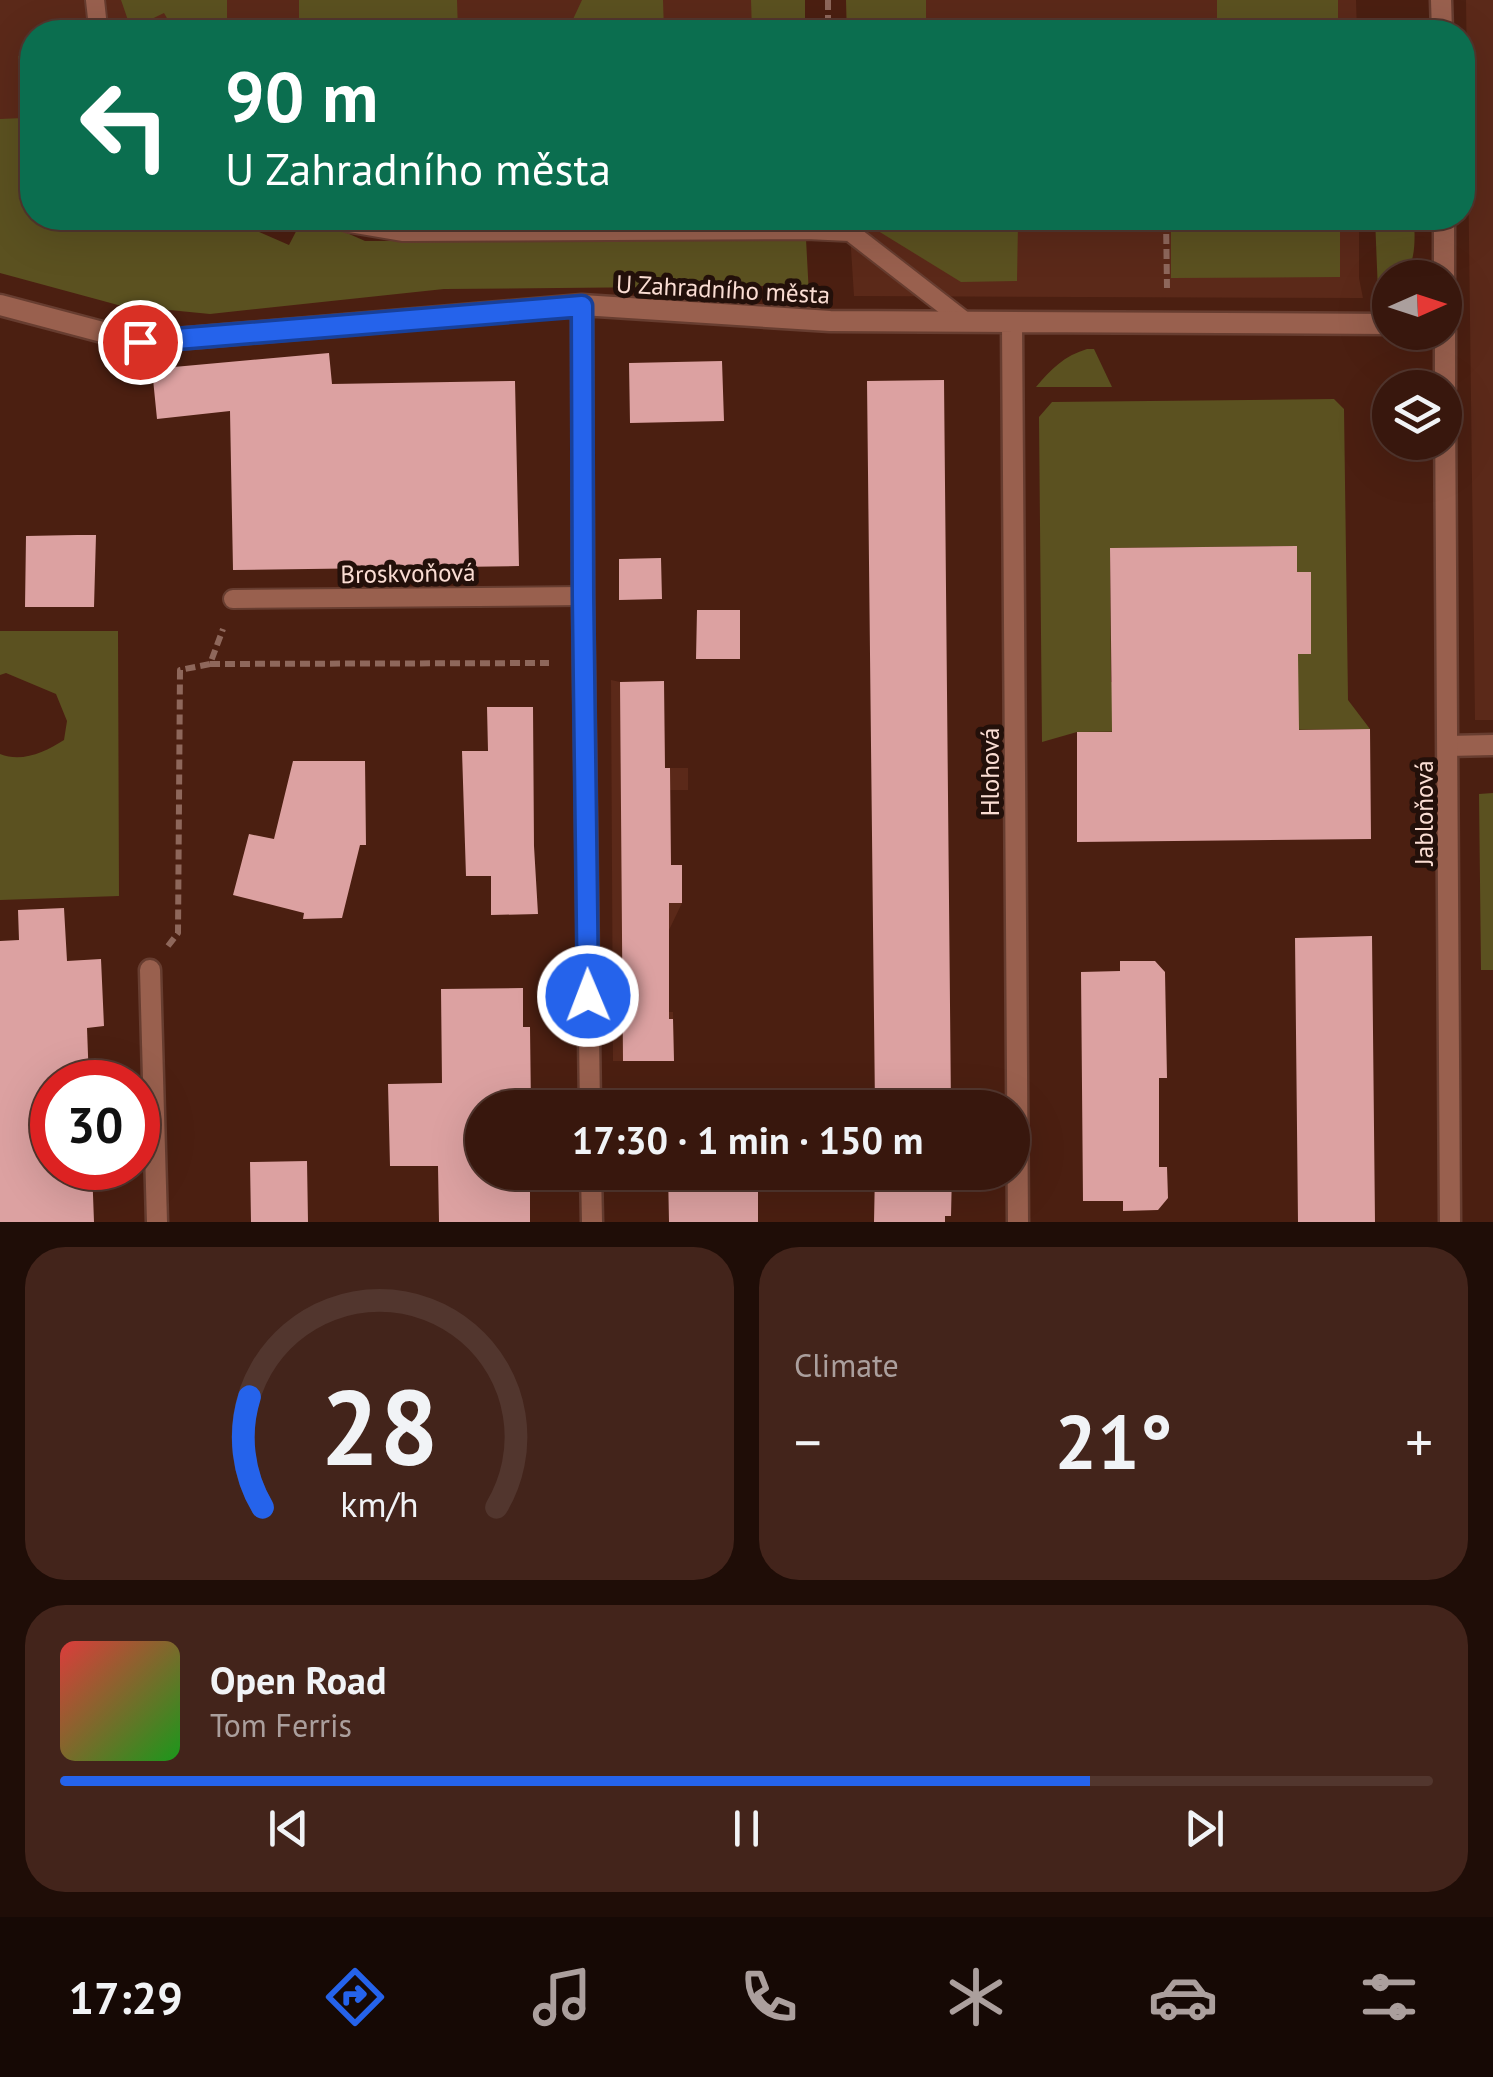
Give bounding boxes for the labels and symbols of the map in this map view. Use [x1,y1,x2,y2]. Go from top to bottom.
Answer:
north arrow [1372,260,1462,350]
street label: U Zahradního města [615,267,831,311]
pin [98,300,183,385]
street label: Broskvoňová [340,556,476,590]
street label: Hlohová [974,728,1006,816]
street label: Jabloňová [1408,760,1440,867]
position arrow [536,944,640,1048]
speed limit sign: 30 [30,1060,160,1190]

